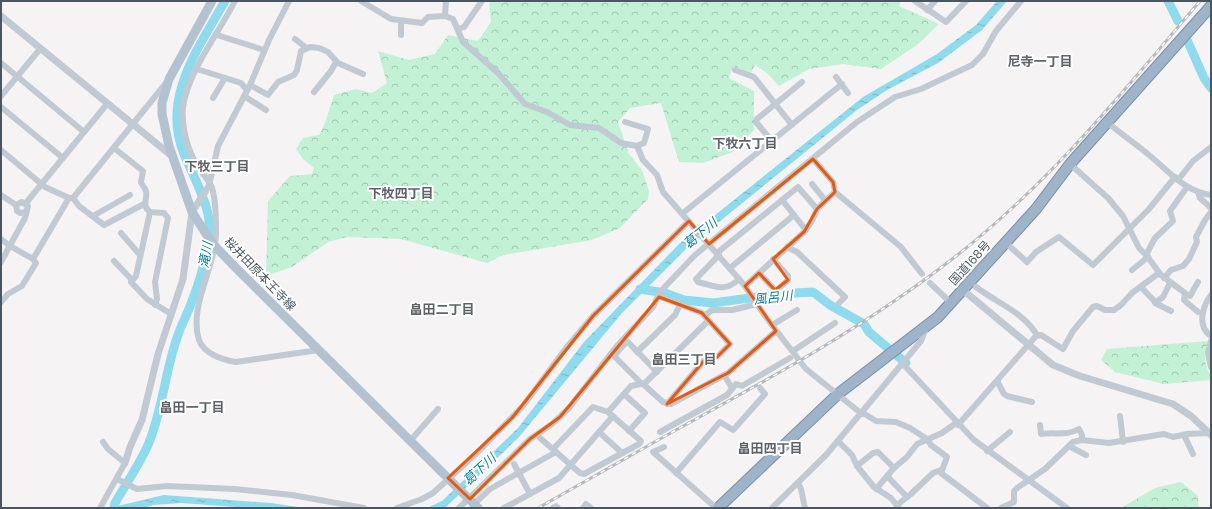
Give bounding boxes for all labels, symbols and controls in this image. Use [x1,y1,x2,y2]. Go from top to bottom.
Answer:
district label: 尼寺一丁目 [1007,52,1073,71]
district label: 下牧六丁目 [712,134,778,153]
district label: 下牧三丁目 [184,157,250,176]
district label: 下牧四丁目 [368,184,434,203]
water label: 葛下川 [679,212,723,253]
street label: 桜井田原本王寺線 [221,233,300,314]
street label: 国道168号 [945,237,994,289]
water label: 滝川 [194,239,217,270]
water label: 風呂川 [753,286,795,309]
district label: 畠田二丁目 [409,300,475,319]
district label: 畠田三丁目 [651,350,717,369]
district label: 畠田一丁目 [159,398,225,417]
district label: 畠田四丁目 [737,439,803,458]
water label: 葛下川 [459,448,502,490]

